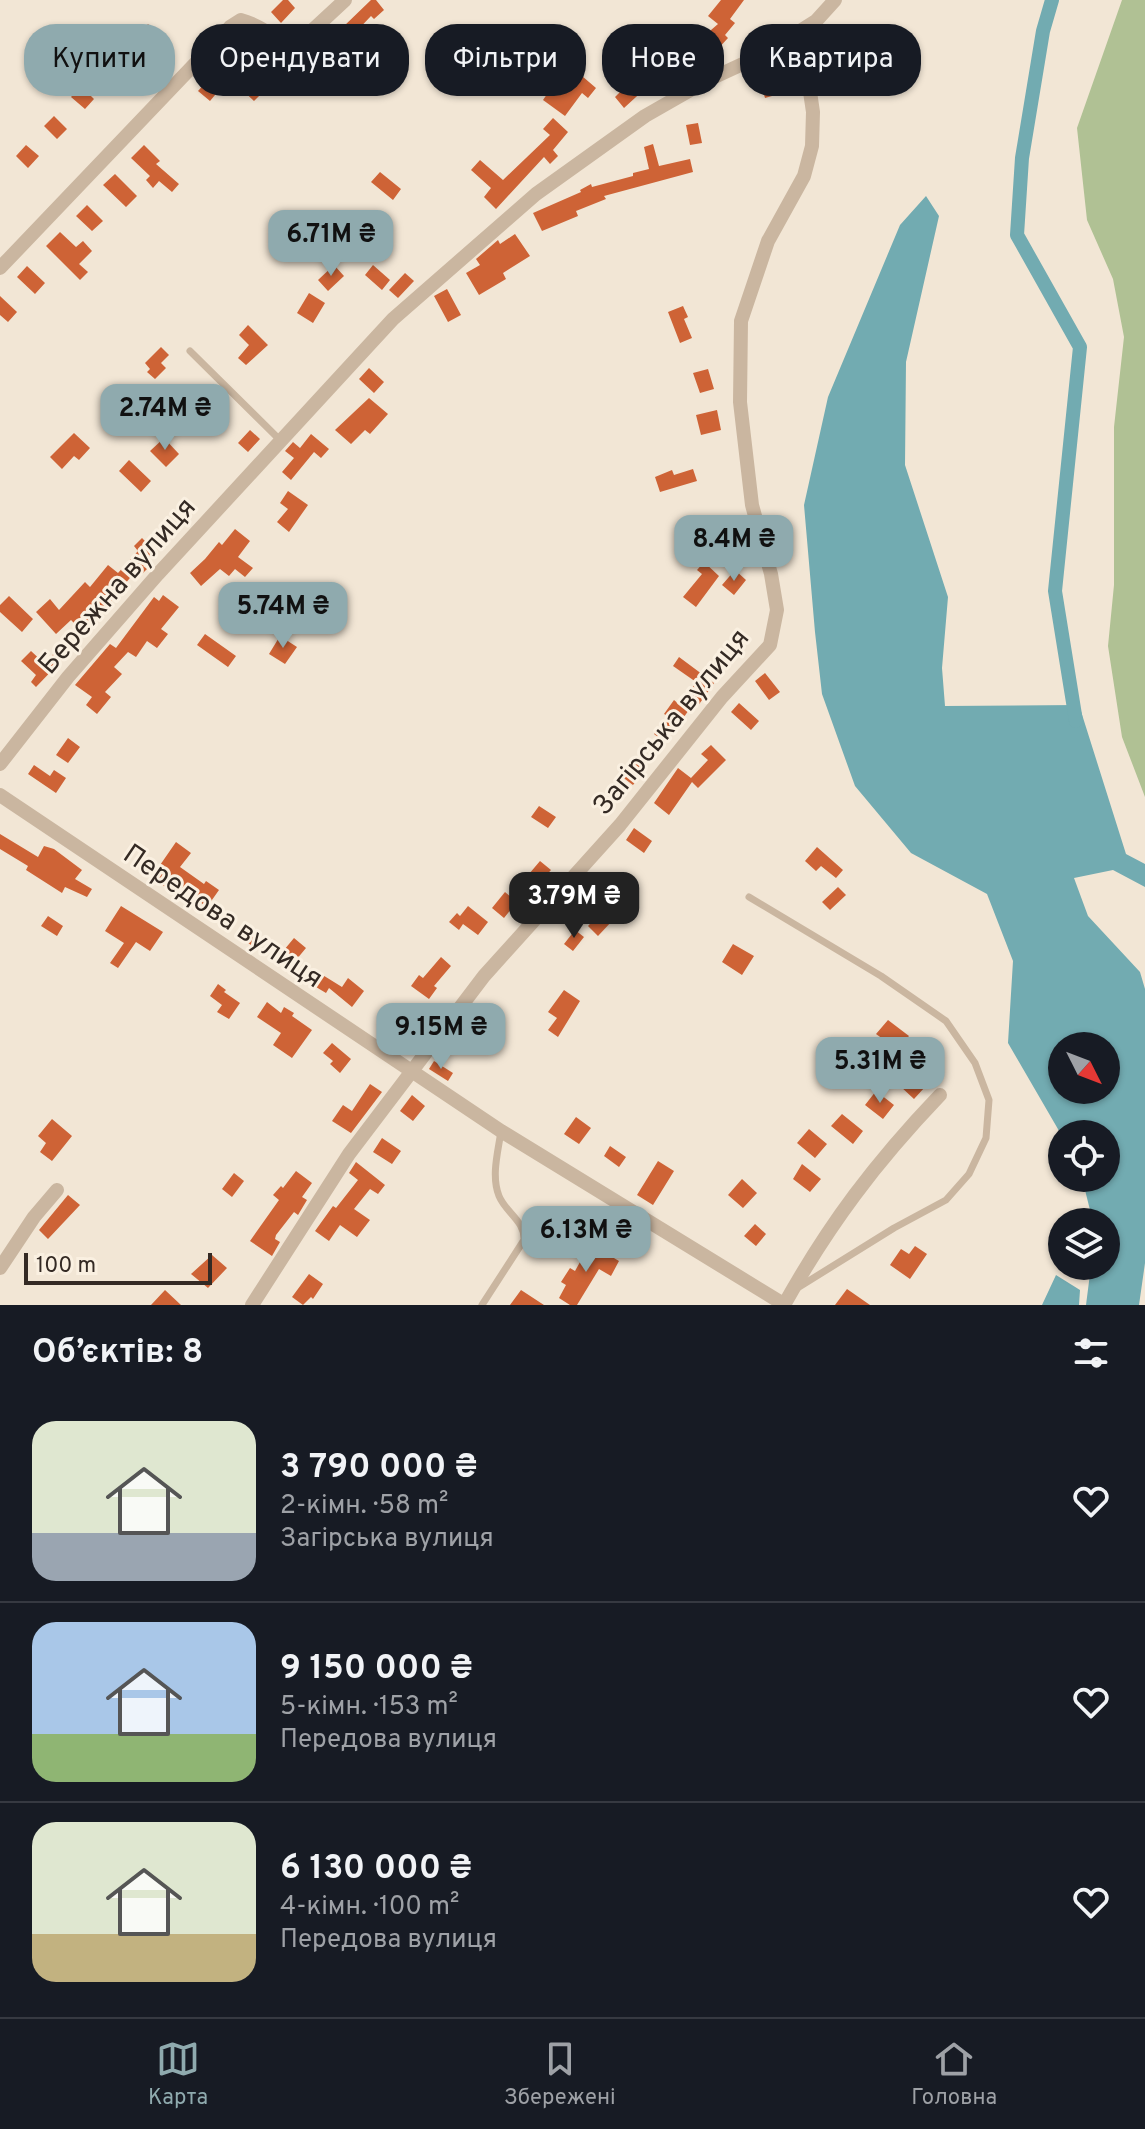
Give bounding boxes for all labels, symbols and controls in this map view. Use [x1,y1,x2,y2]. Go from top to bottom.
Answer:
chip: Купити [24,24,175,96]
chip: Орендувати [191,24,409,96]
chip: Фільтри [425,24,586,96]
chip: Нове [602,24,724,96]
chip: Квартира [740,24,921,96]
pin: 6.71M ₴ [257,210,405,278]
text: 6.71M ₴ [286,219,376,252]
pin: 2.74M ₴ [91,384,239,452]
text: 2.74M ₴ [118,393,212,426]
street label: Бережна вулиця [31,491,205,683]
pin: 8.4M ₴ [669,515,799,583]
text: 8.4M ₴ [692,524,776,557]
pin: 5.74M ₴ [209,582,357,650]
text: 5.74M ₴ [236,591,330,624]
street label: Загірська вулиця [586,622,759,824]
street label: Передова вулиця [115,837,329,998]
pin: 3.79M ₴ [500,872,648,940]
text: 3.79M ₴ [527,881,621,914]
pin: 9.15M ₴ [367,1003,515,1071]
text: 9.15M ₴ [394,1012,488,1045]
north arrow [1048,1032,1120,1104]
map controls [1048,1032,1120,1280]
pin: 5.31M ₴ [806,1037,954,1105]
text: 5.31M ₴ [834,1046,926,1079]
button: locate [1048,1120,1120,1192]
pin: 6.13M ₴ [512,1206,660,1274]
button: layers [1048,1208,1120,1280]
text: 6.13M ₴ [540,1215,632,1248]
scale bar [24,1249,212,1285]
text: 100 m [36,1253,96,1280]
icon: filters [1069,1331,1113,1375]
text: Об’єктів: 8 [32,1332,203,1375]
text: 3 790 000 ₴ [280,1447,477,1490]
icon: home [96,1453,192,1549]
icon: heart [1069,1479,1113,1523]
text: 2-кімн. · 58 m² [280,1490,448,1523]
text: Загірська вулиця [280,1523,494,1556]
text: 9 150 000 ₴ [280,1648,473,1691]
icon: home [96,1654,192,1750]
icon: heart [1069,1680,1113,1724]
text: 5-кімн. · 153 m² [280,1691,458,1724]
text: Передова вулиця [280,1724,497,1757]
text: 6 130 000 ₴ [280,1848,472,1891]
icon: home [96,1854,192,1950]
icon: heart [1069,1880,1113,1924]
text: 4-кімн. · 100 m² [280,1891,459,1924]
text: Передова вулиця [280,1924,497,1957]
tab: Карта [148,2037,208,2112]
tab: Збережені [504,2037,616,2112]
tab: Головна [911,2037,997,2112]

